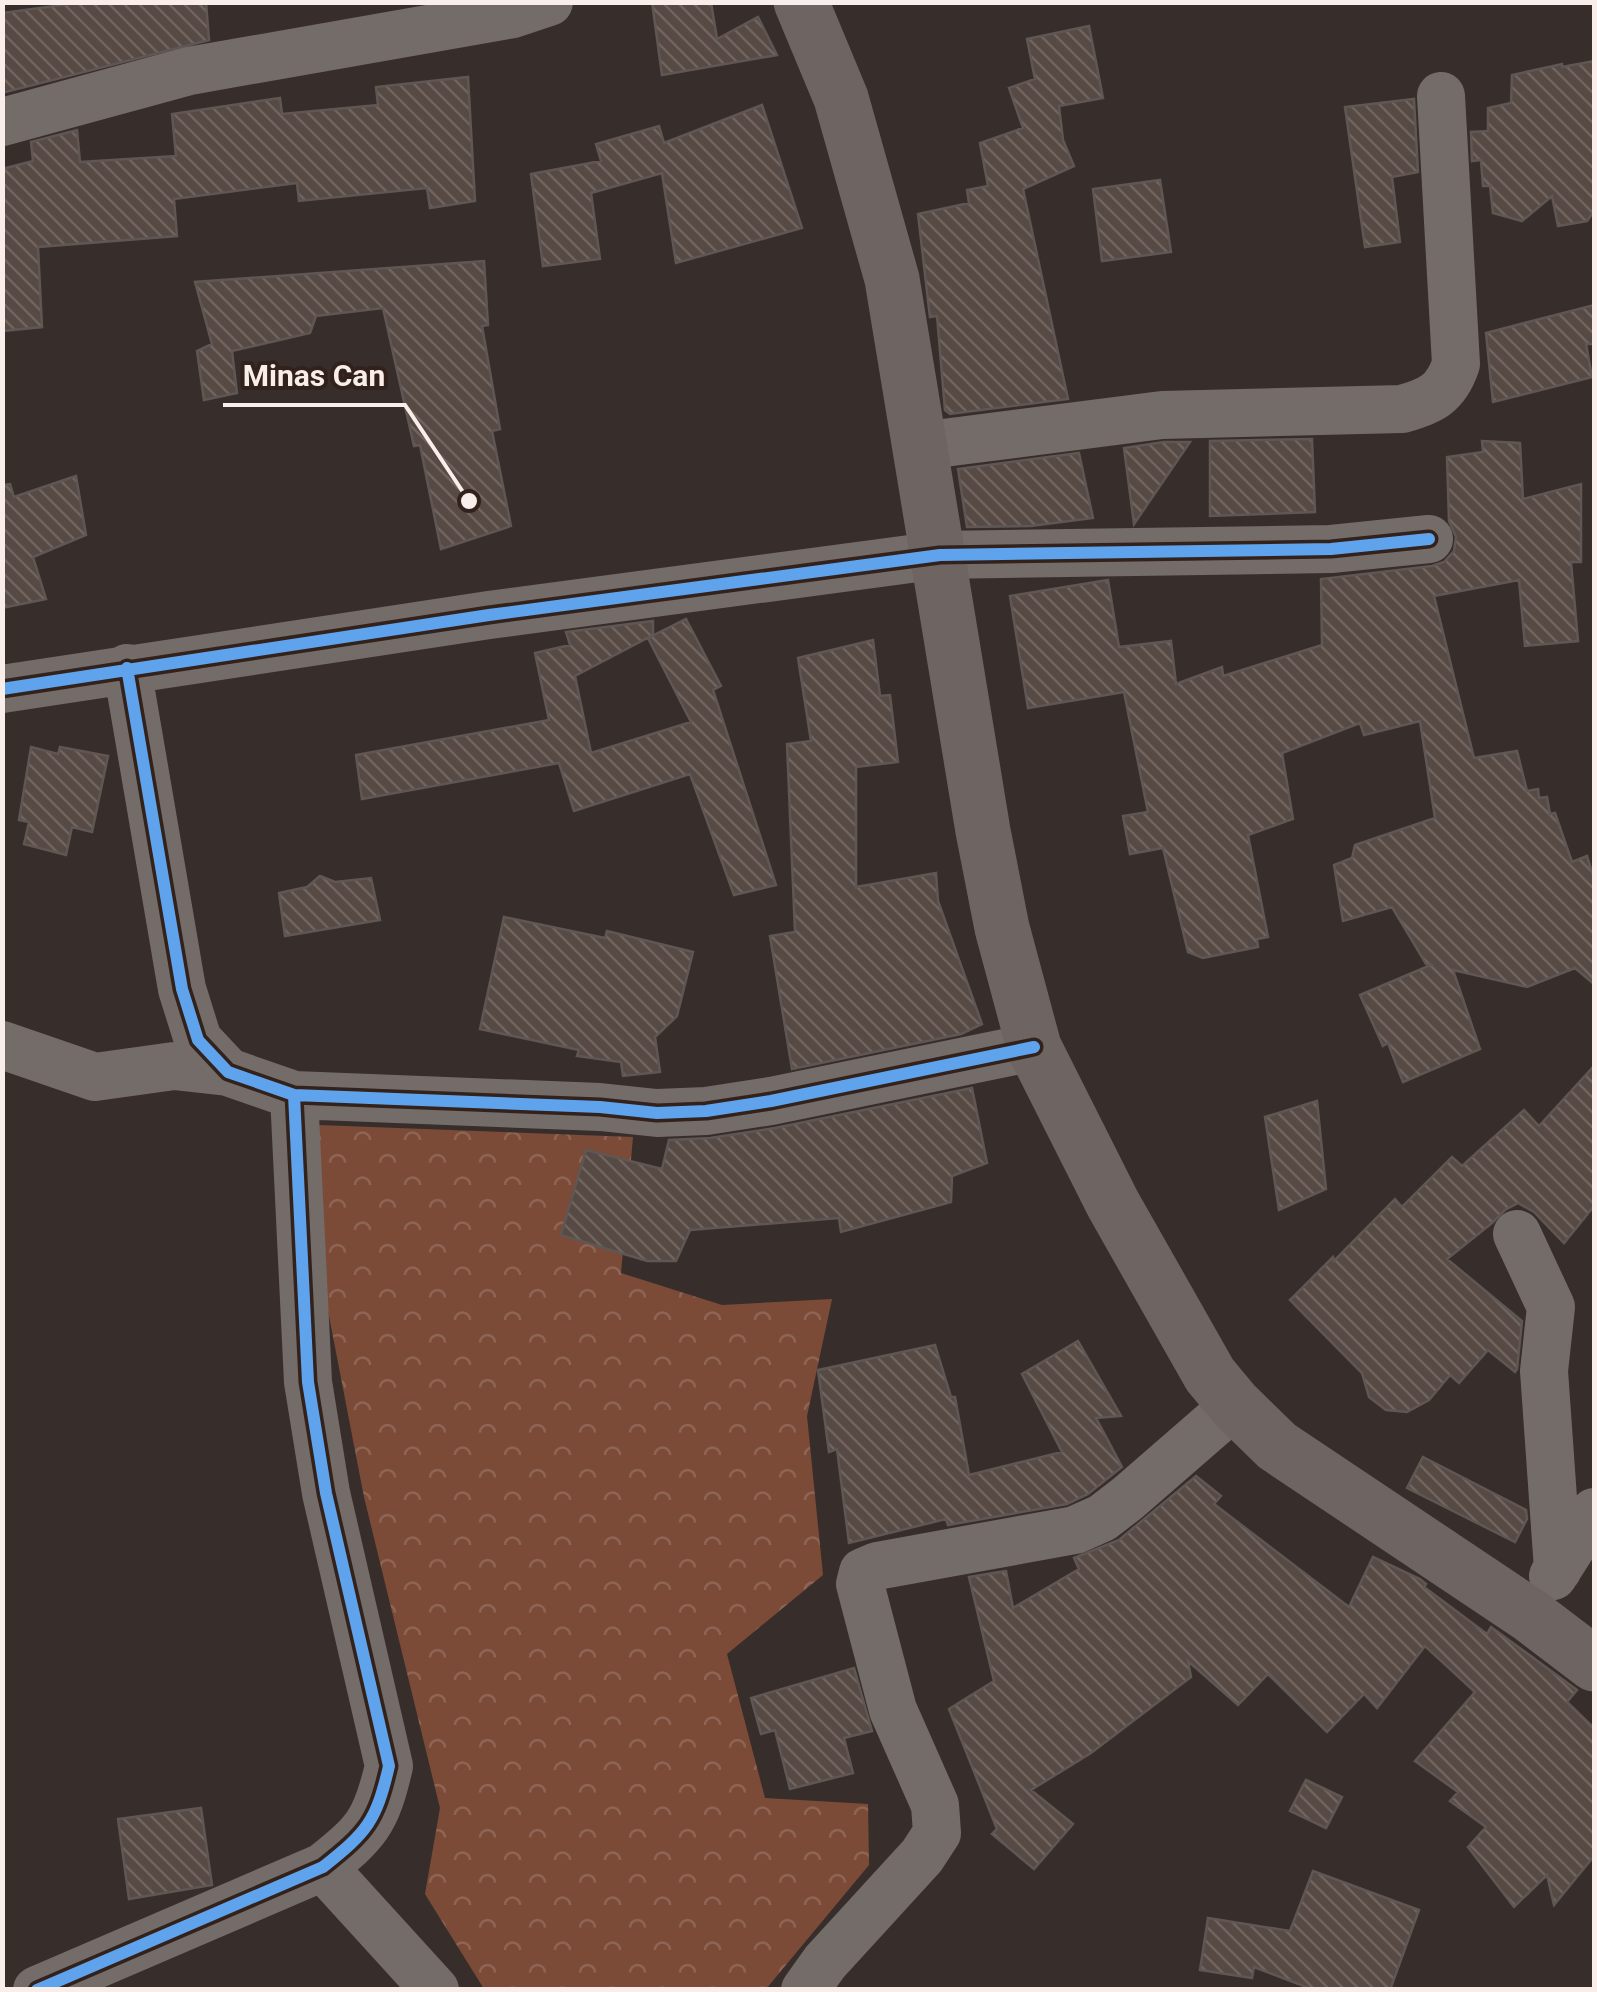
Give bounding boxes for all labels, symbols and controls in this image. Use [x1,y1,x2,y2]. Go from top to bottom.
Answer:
callout: Minas Can [223,345,405,405]
text: Minas Can [243,358,385,393]

